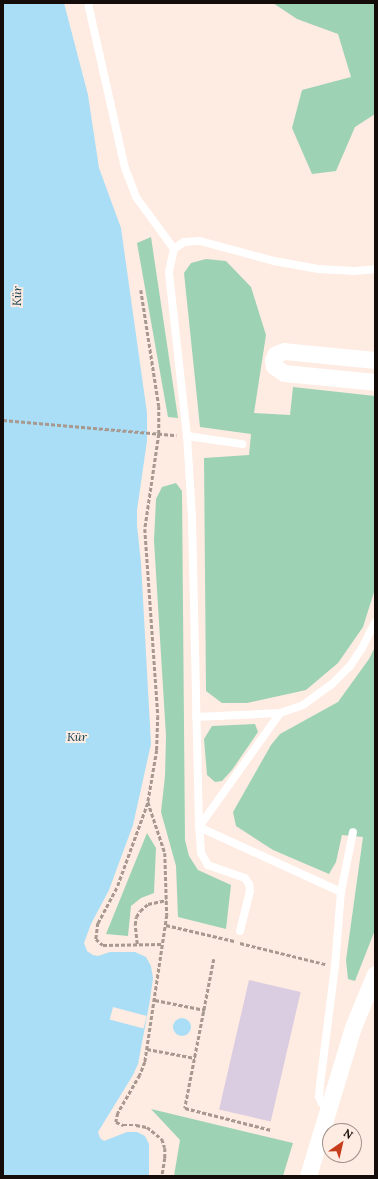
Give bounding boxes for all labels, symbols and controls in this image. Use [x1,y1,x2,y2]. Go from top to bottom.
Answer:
water label: Kür [10,286,24,306]
water label: Kür [67,730,87,744]
north arrow [322,1123,362,1163]
text: N [341,1126,356,1142]

